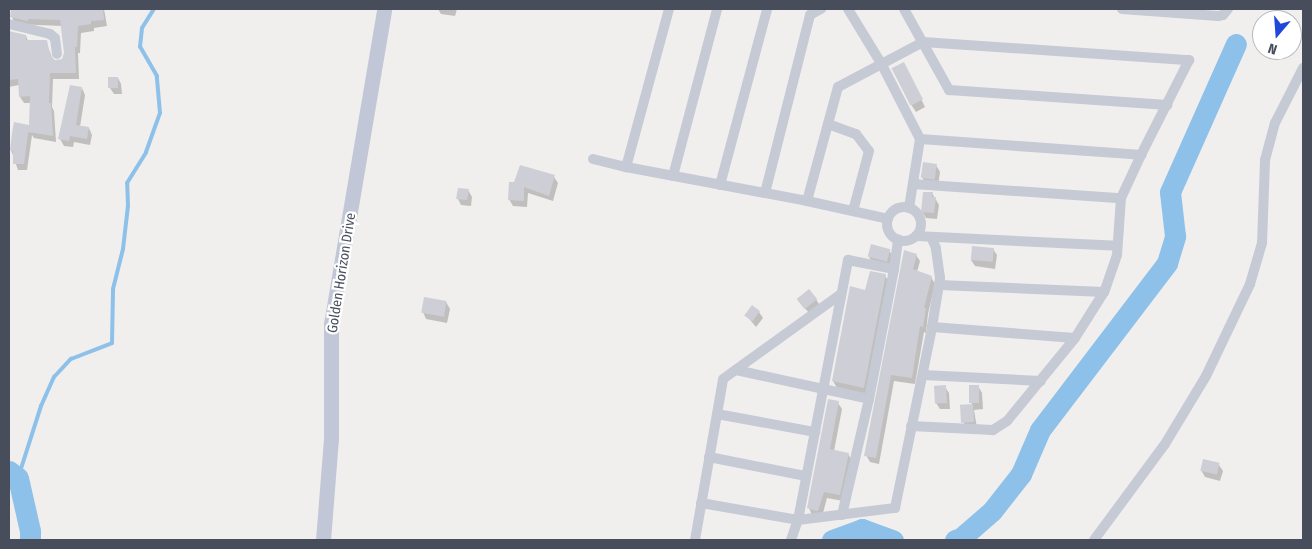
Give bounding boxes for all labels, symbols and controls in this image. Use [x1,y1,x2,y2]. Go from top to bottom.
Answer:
north arrow [1252,10,1302,60]
text: N [1266,39,1279,58]
street label: Golden Horizon Drive [324,212,360,334]

